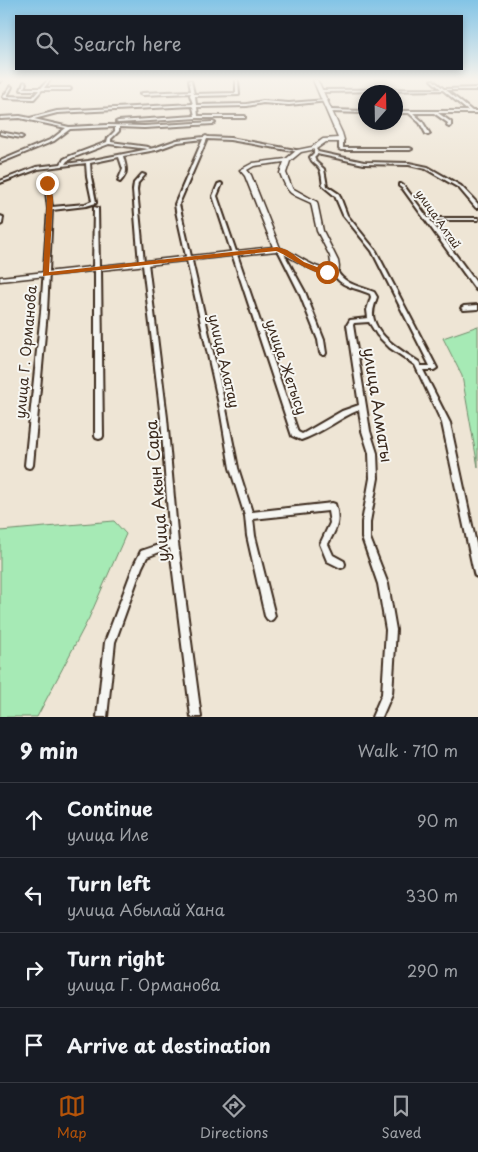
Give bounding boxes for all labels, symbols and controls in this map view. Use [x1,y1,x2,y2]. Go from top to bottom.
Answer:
search box [15,15,463,70]
icon: search [33,29,61,57]
text: Search here [73,29,182,57]
north arrow [358,85,403,130]
route end [36,172,59,195]
street label: улица Алтай [412,186,465,252]
route start [316,261,339,284]
street label: улица Г. Орманова [9,284,42,420]
street label: улица Алатау [203,312,246,410]
street label: улица Жетысу [260,316,313,417]
street label: улица Алматы [358,346,400,464]
street label: улица Акын Сара [138,419,174,563]
text: 9 min [20,734,78,766]
text: Walk · 710 m [358,738,458,762]
text: Continue [67,794,153,822]
icon: ahead [20,806,48,834]
text: 90 m [417,808,458,832]
text: улица Иле [67,822,149,846]
text: Turn left [67,869,151,897]
icon: left [20,881,48,909]
text: 330 m [405,883,458,907]
text: улица Абылай Хана [67,897,225,921]
text: Turn right [67,944,165,972]
icon: right [20,956,48,984]
text: 290 m [407,958,458,982]
text: улица Г. Орманова [67,972,220,996]
icon: arrive [20,1031,48,1059]
text: Arrive at destination [67,1031,271,1059]
tab: Map [57,1092,87,1143]
tab: Directions [200,1092,268,1143]
tab: Saved [382,1092,421,1143]

